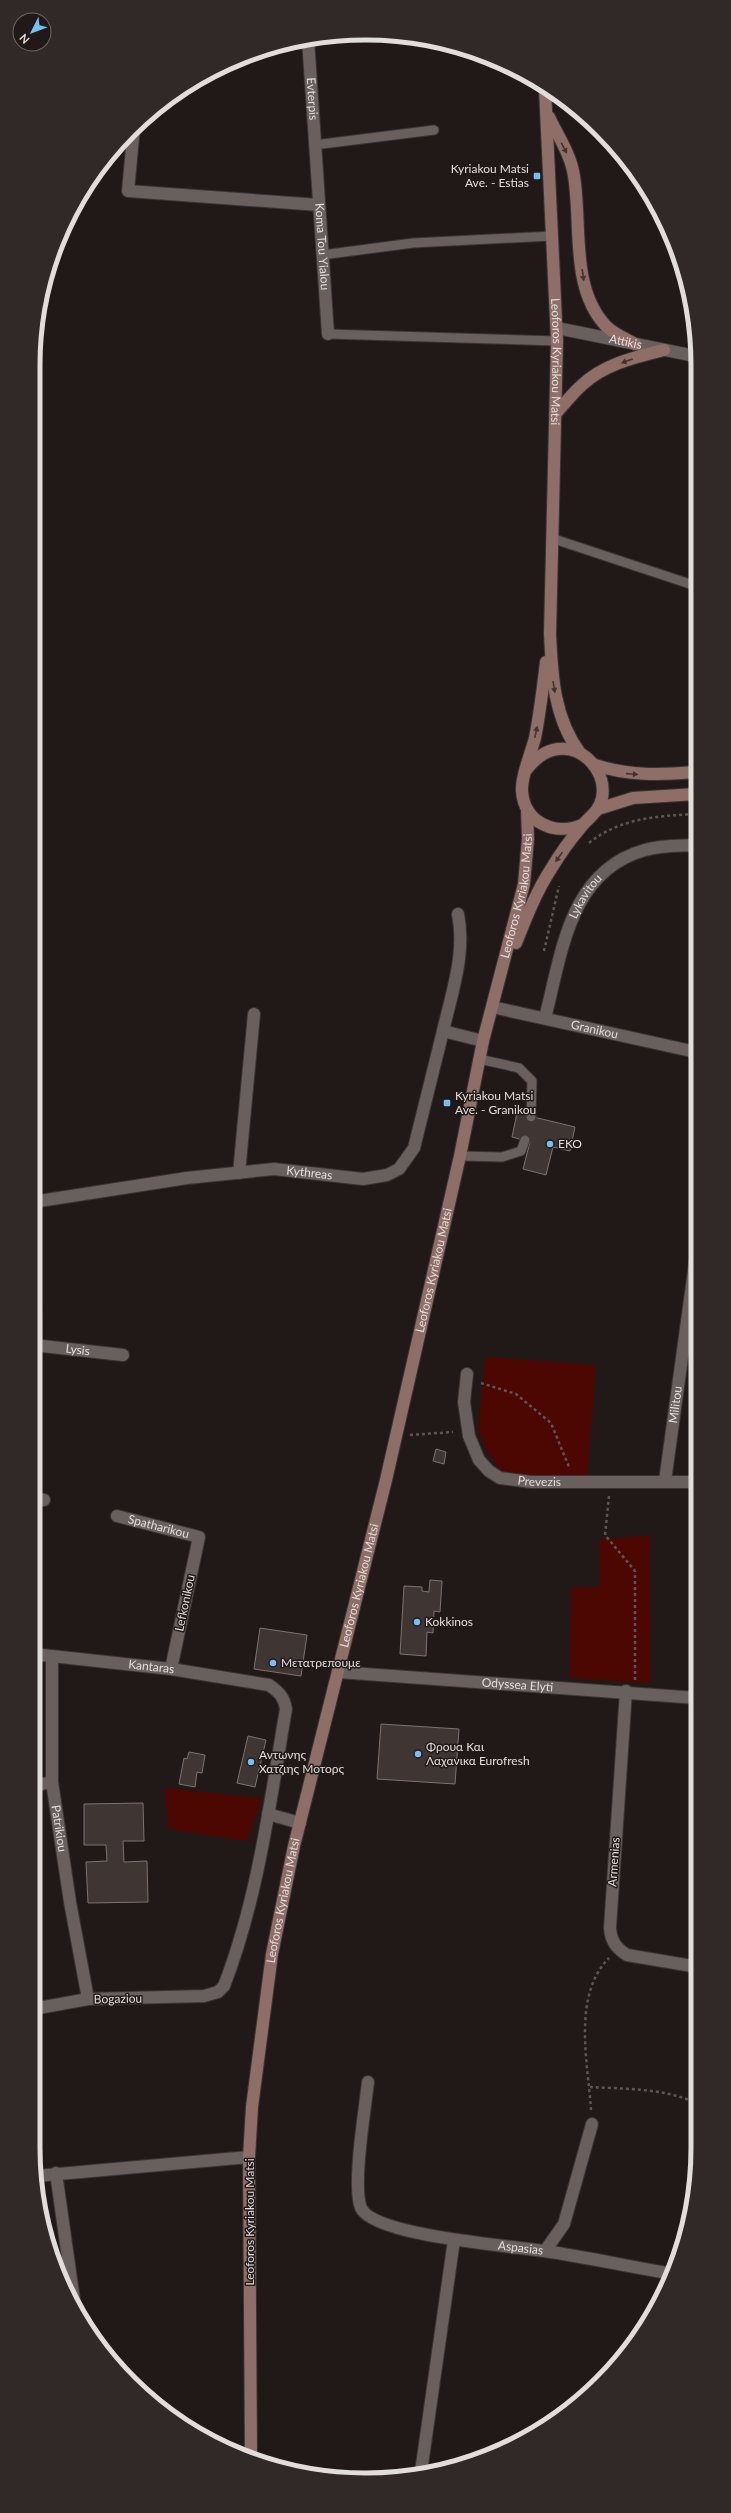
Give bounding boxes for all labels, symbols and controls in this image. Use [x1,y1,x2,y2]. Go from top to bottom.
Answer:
north arrow [12,12,52,52]
text: N [17,32,32,47]
street label: Evterpis [304,77,321,121]
one-way arrow [561,142,567,153]
place label: Kyriakou Matsi Ave. - Estias [451,161,529,190]
marker: Kyriakou Matsi Ave. - Estias [532,171,542,181]
street label: Koma Tou Yialou [312,202,333,291]
one-way arrow [580,269,586,281]
street label: Leoforos Kyriakou Matsi [548,298,565,426]
street label: Attikis [608,331,643,352]
one-way arrow [620,358,632,364]
one-way arrow [551,681,557,693]
one-way arrow [533,726,539,738]
one-way arrow [626,771,638,778]
street label: Leoforos Kyriakou Matsi [497,833,535,960]
one-way arrow [555,851,563,862]
street label: Lykavitou [565,871,605,921]
street label: Granikou [570,1017,620,1042]
place label: Kyriakou Matsi Ave. - Granikou [455,1088,536,1117]
marker: Kyriakou Matsi Ave. - Granikou [442,1098,452,1108]
place label: EKO [558,1136,582,1151]
marker: EKO [545,1139,555,1149]
street label: Kythreas [286,1162,333,1183]
street label: Leoforos Kyriakou Matsi [412,1207,455,1334]
street label: Lysis [65,1341,91,1358]
street label: Militou [665,1385,685,1424]
street label: Prevezis [517,1472,561,1489]
street label: Spatharikou [127,1511,191,1541]
street label: Leoforos Kyriakou Matsi [336,1522,382,1649]
street label: Lefkonikou [171,1573,198,1633]
place label: Kokkinos [425,1614,473,1629]
marker: Kokkinos [412,1617,422,1627]
place label: Μετατρεπουμε [281,1655,361,1670]
street label: Kantaras [128,1656,176,1676]
marker: Μετατρεπουμε [268,1658,278,1668]
street label: Odyssea Elyti [481,1674,554,1695]
place label: Φρουα Και Λαχανικα Eurofresh [426,1739,530,1768]
place label: Αντωνης Χατζιης Μοτορς [259,1747,345,1776]
marker: Φρουα Και Λαχανικα Eurofresh [413,1749,423,1759]
marker: Αντωνης Χατζιης Μοτορς [246,1757,256,1767]
street label: Patrikiou [49,1804,70,1853]
street label: Leoforos Kyriakou Matsi [263,1836,303,1964]
street label: Armenias [604,1837,623,1887]
street label: Bogaziou [94,1991,142,2006]
street label: Leoforos Kyriakou Matsi [242,2158,257,2286]
street label: Aspasias [497,2237,544,2258]

